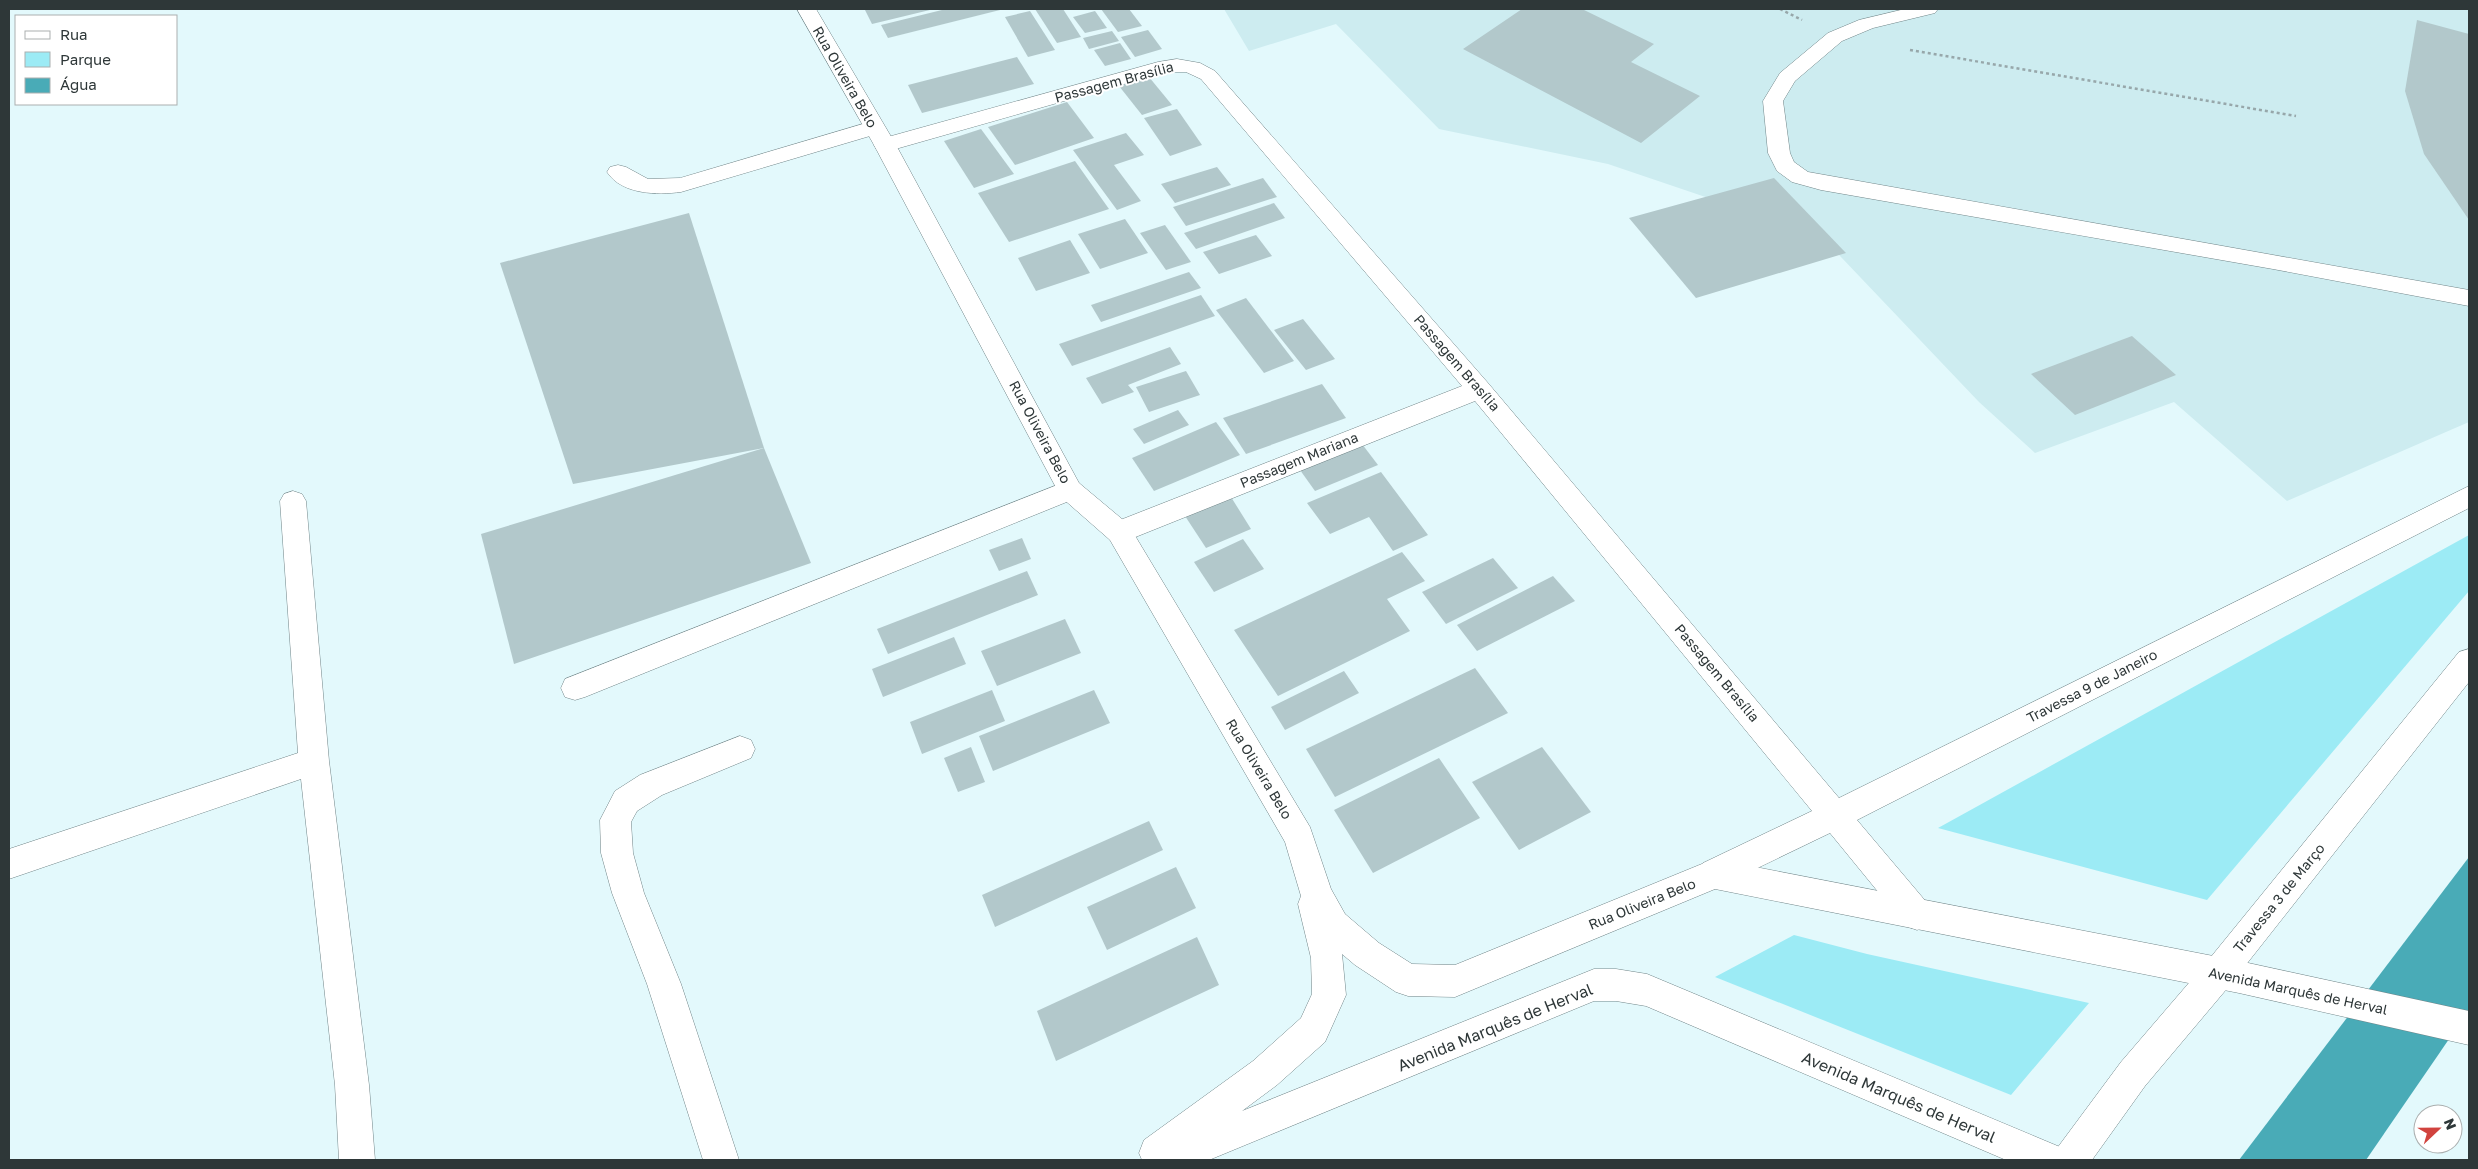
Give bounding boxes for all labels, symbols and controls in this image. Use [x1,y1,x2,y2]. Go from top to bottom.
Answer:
legend [15,15,178,105]
street label: Rua Oliveira Belo [810,23,881,130]
text: Rua [60,25,87,43]
text: Parque [60,50,111,68]
street label: Passagem Brasília [1053,57,1175,106]
text: Água [60,75,97,93]
street label: Passagem Brasília [1411,311,1504,414]
street label: Rua Oliveira Belo [1006,377,1075,486]
street label: Passagem Mariana [1237,428,1360,491]
street label: Passagem Brasília [1671,620,1763,725]
street label: Travessa 9 de Janeiro [2024,645,2160,726]
street label: Rua Oliveira Belo [1223,715,1296,822]
street label: Travessa 3 de Março [2229,840,2328,956]
street label: Rua Oliveira Belo [1586,874,1698,933]
street label: Avenida Marquês de Herval [2207,963,2389,1018]
street label: Avenida Marquês de Herval [1394,979,1596,1075]
street label: Avenida Marquês de Herval [1799,1047,1999,1147]
north arrow [2413,1104,2463,1154]
text: N [2441,1116,2460,1132]

